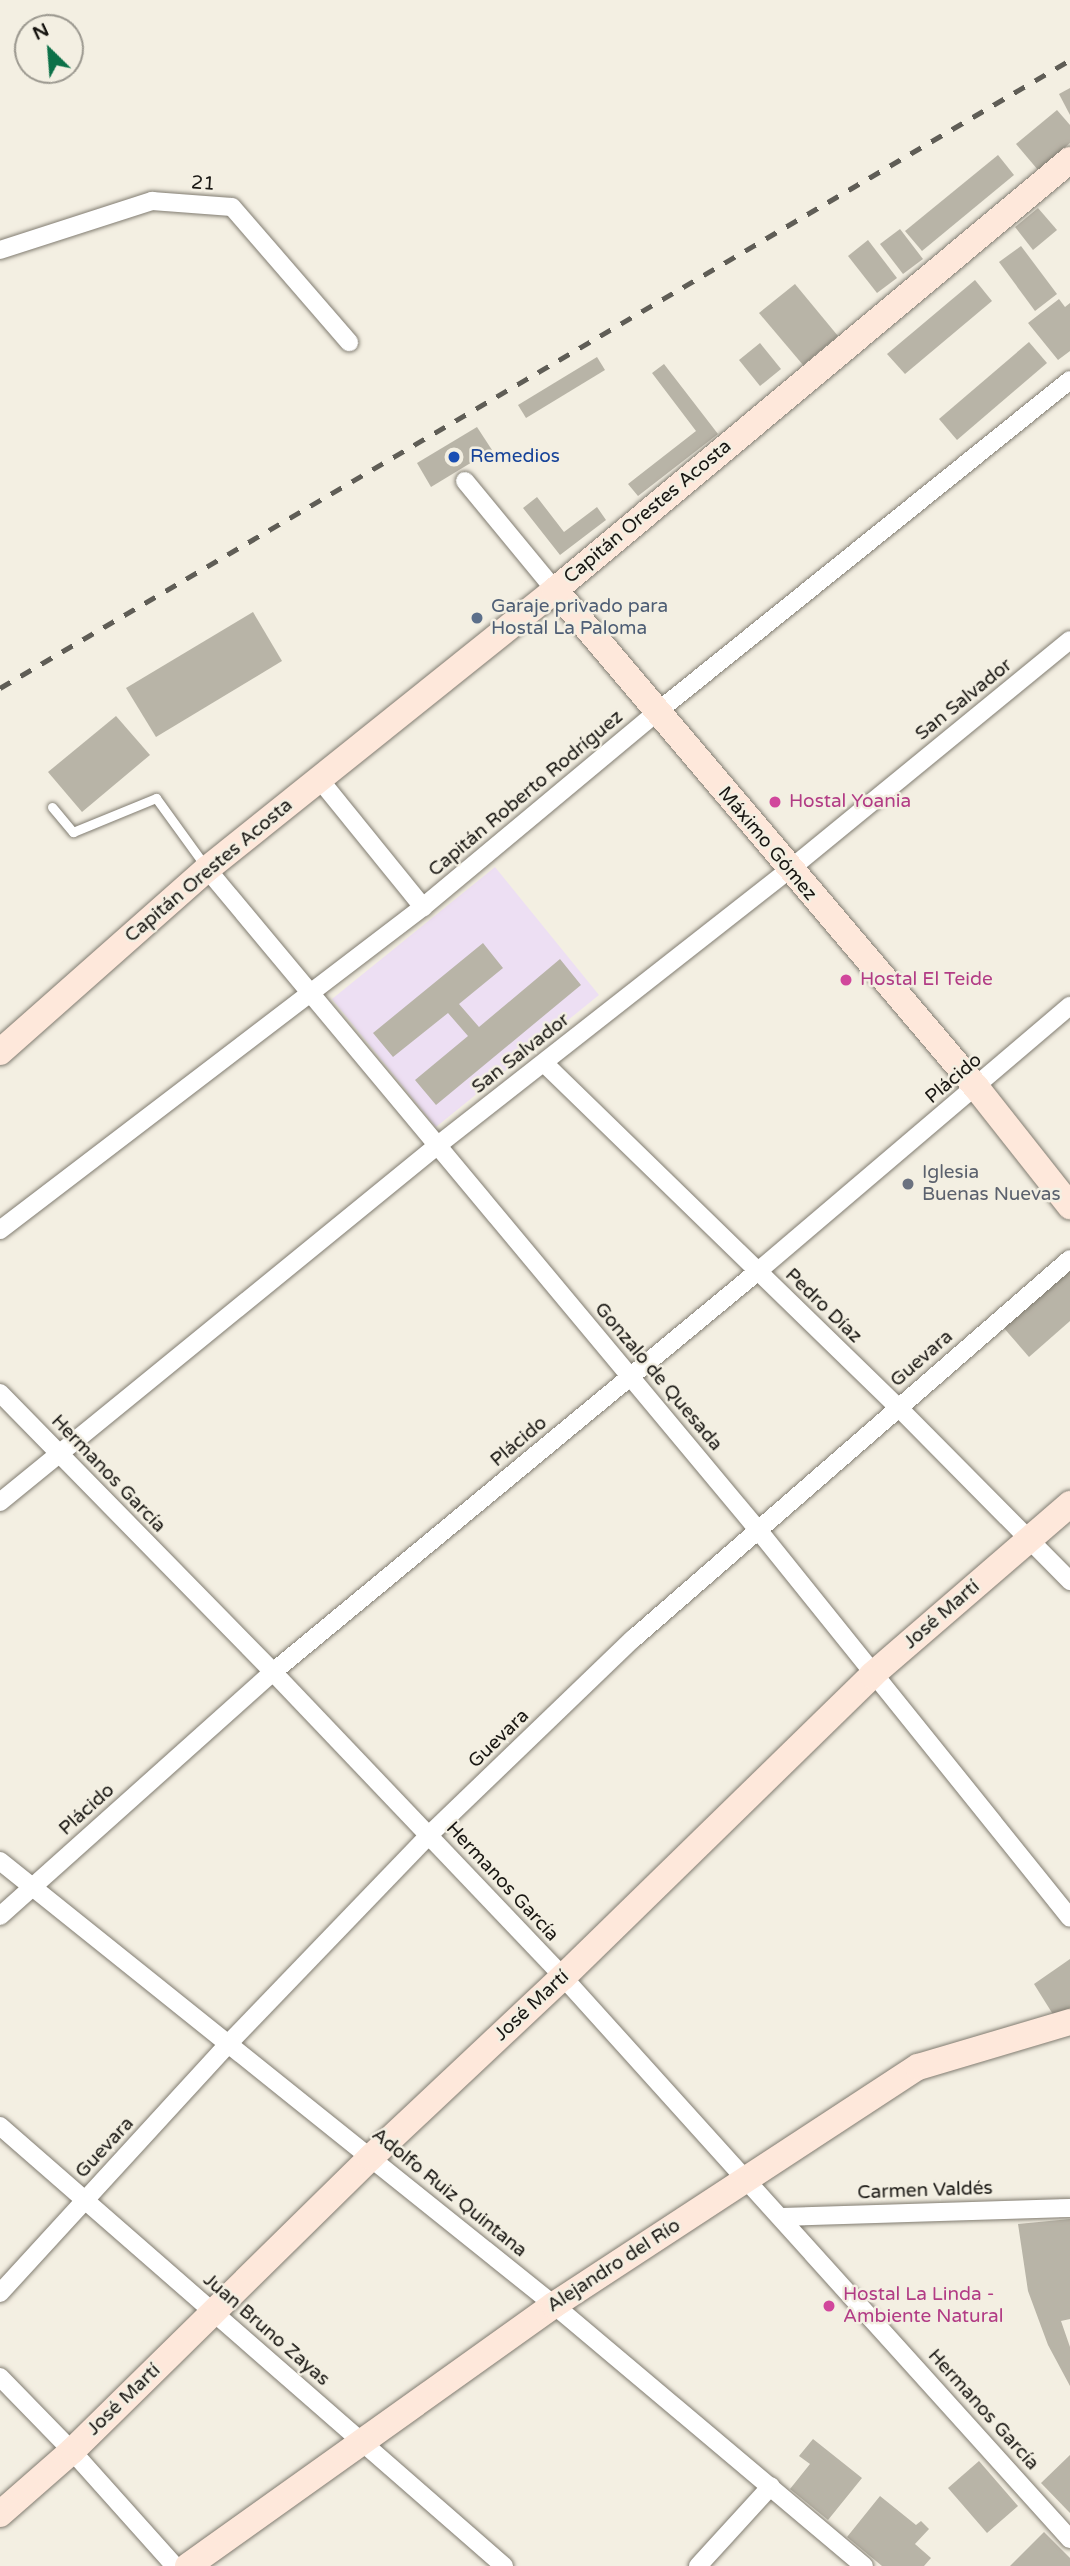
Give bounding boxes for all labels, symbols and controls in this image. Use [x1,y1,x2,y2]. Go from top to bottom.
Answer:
north arrow [14,14,84,84]
text: N [29,19,53,45]
street label: 21 [190,172,216,196]
street label: Capitán Orestes Acosta [560,435,736,589]
place label: Remedios [470,446,560,468]
marker: Remedios [444,447,464,467]
place label: Garaje privado para Hostal La Paloma [491,596,668,640]
marker: Garaje privado para Hostal La Paloma [469,610,485,626]
street label: San Salvador [911,654,1017,746]
street label: Capitán Roberto Rodríguez [424,706,628,882]
street label: Máximo Gómez [713,782,821,906]
place label: Hostal Yoania [789,791,911,813]
street label: Capitán Orestes Acosta [121,794,297,948]
marker: Hostal Yoania [767,794,783,810]
place label: Hostal El Teide [860,969,993,991]
marker: Hostal El Teide [838,972,854,988]
street label: San Salvador [468,1009,574,1099]
street label: Plácido [921,1049,987,1109]
place label: Iglesia Buenas Nuevas [922,1162,1061,1206]
marker: Iglesia Buenas Nuevas [900,1176,916,1192]
street label: Pedro Díaz [780,1264,866,1348]
street label: Gonzalo de Quesada [589,1298,727,1456]
street label: Guevara [886,1326,958,1392]
street label: Hermanos García [46,1410,170,1538]
street label: Plácido [486,1412,552,1472]
street label: José Martí [899,1576,985,1654]
street label: Guevara [464,1705,534,1773]
street label: Plácido [55,1779,119,1841]
street label: Hermanos García [441,1818,563,1946]
street label: José Martí [490,1966,574,2046]
street label: Guevara [71,2113,139,2183]
street label: Adolfo Ruiz Quintana [367,2123,531,2263]
street label: Carmen Valdés [857,2177,993,2205]
street label: Alejandro del Río [543,2214,685,2318]
street label: Juan Bruno Zayas [198,2269,334,2391]
place label: Hostal La Linda - Ambiente Natural [843,2284,1003,2328]
marker: Hostal La Linda - Ambiente Natural [821,2298,837,2314]
street label: Hermanos García [923,2345,1043,2475]
street label: José Martí [82,2359,166,2441]

